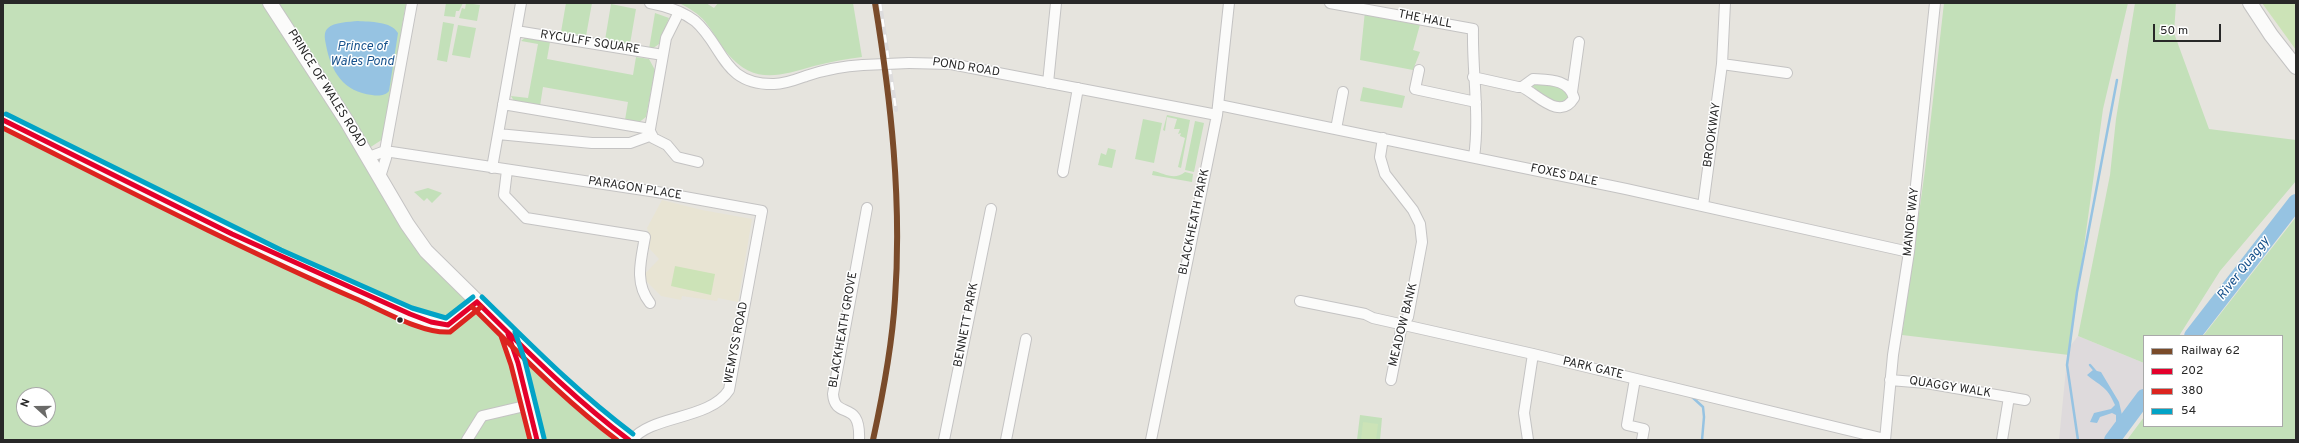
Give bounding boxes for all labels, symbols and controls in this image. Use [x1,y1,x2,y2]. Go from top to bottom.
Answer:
street label: THE HALL [1397,8,1453,32]
scale bar [2155,16,2223,42]
text: 50 m [2160,23,2188,39]
street label: PRINCE OF WALES ROAD [284,27,368,151]
street label: RYCULFF SQUARE [539,28,641,58]
water label: Prince of Wales Pond [330,39,394,70]
street label: POND ROAD [931,56,1001,80]
street label: BROOKWAY [1701,102,1725,168]
street label: FOXES DALE [1529,162,1599,190]
street label: BLACKHEATH PARK [1177,167,1213,277]
street label: PARAGON PLACE [587,174,683,204]
street label: MANOR WAY [1901,187,1923,257]
water label: River Quaggy [2214,234,2274,304]
street label: BLACKHEATH GROVE [827,271,861,389]
street label: BENNETT PARK [952,281,982,369]
street label: MEADOW BANK [1387,282,1421,368]
street label: WEMYSS ROAD [722,301,752,385]
unlabelled marker [395,315,405,325]
legend [2143,335,2283,427]
text: Railway 62 [2181,343,2240,359]
street label: PARK GATE [1561,355,1625,383]
text: 202 [2181,363,2203,379]
street label: QUAGGY WALK [1908,374,1992,402]
text: 380 [2181,383,2203,399]
north arrow [16,387,56,427]
text: N [18,397,34,409]
text: 54 [2181,403,2196,419]

